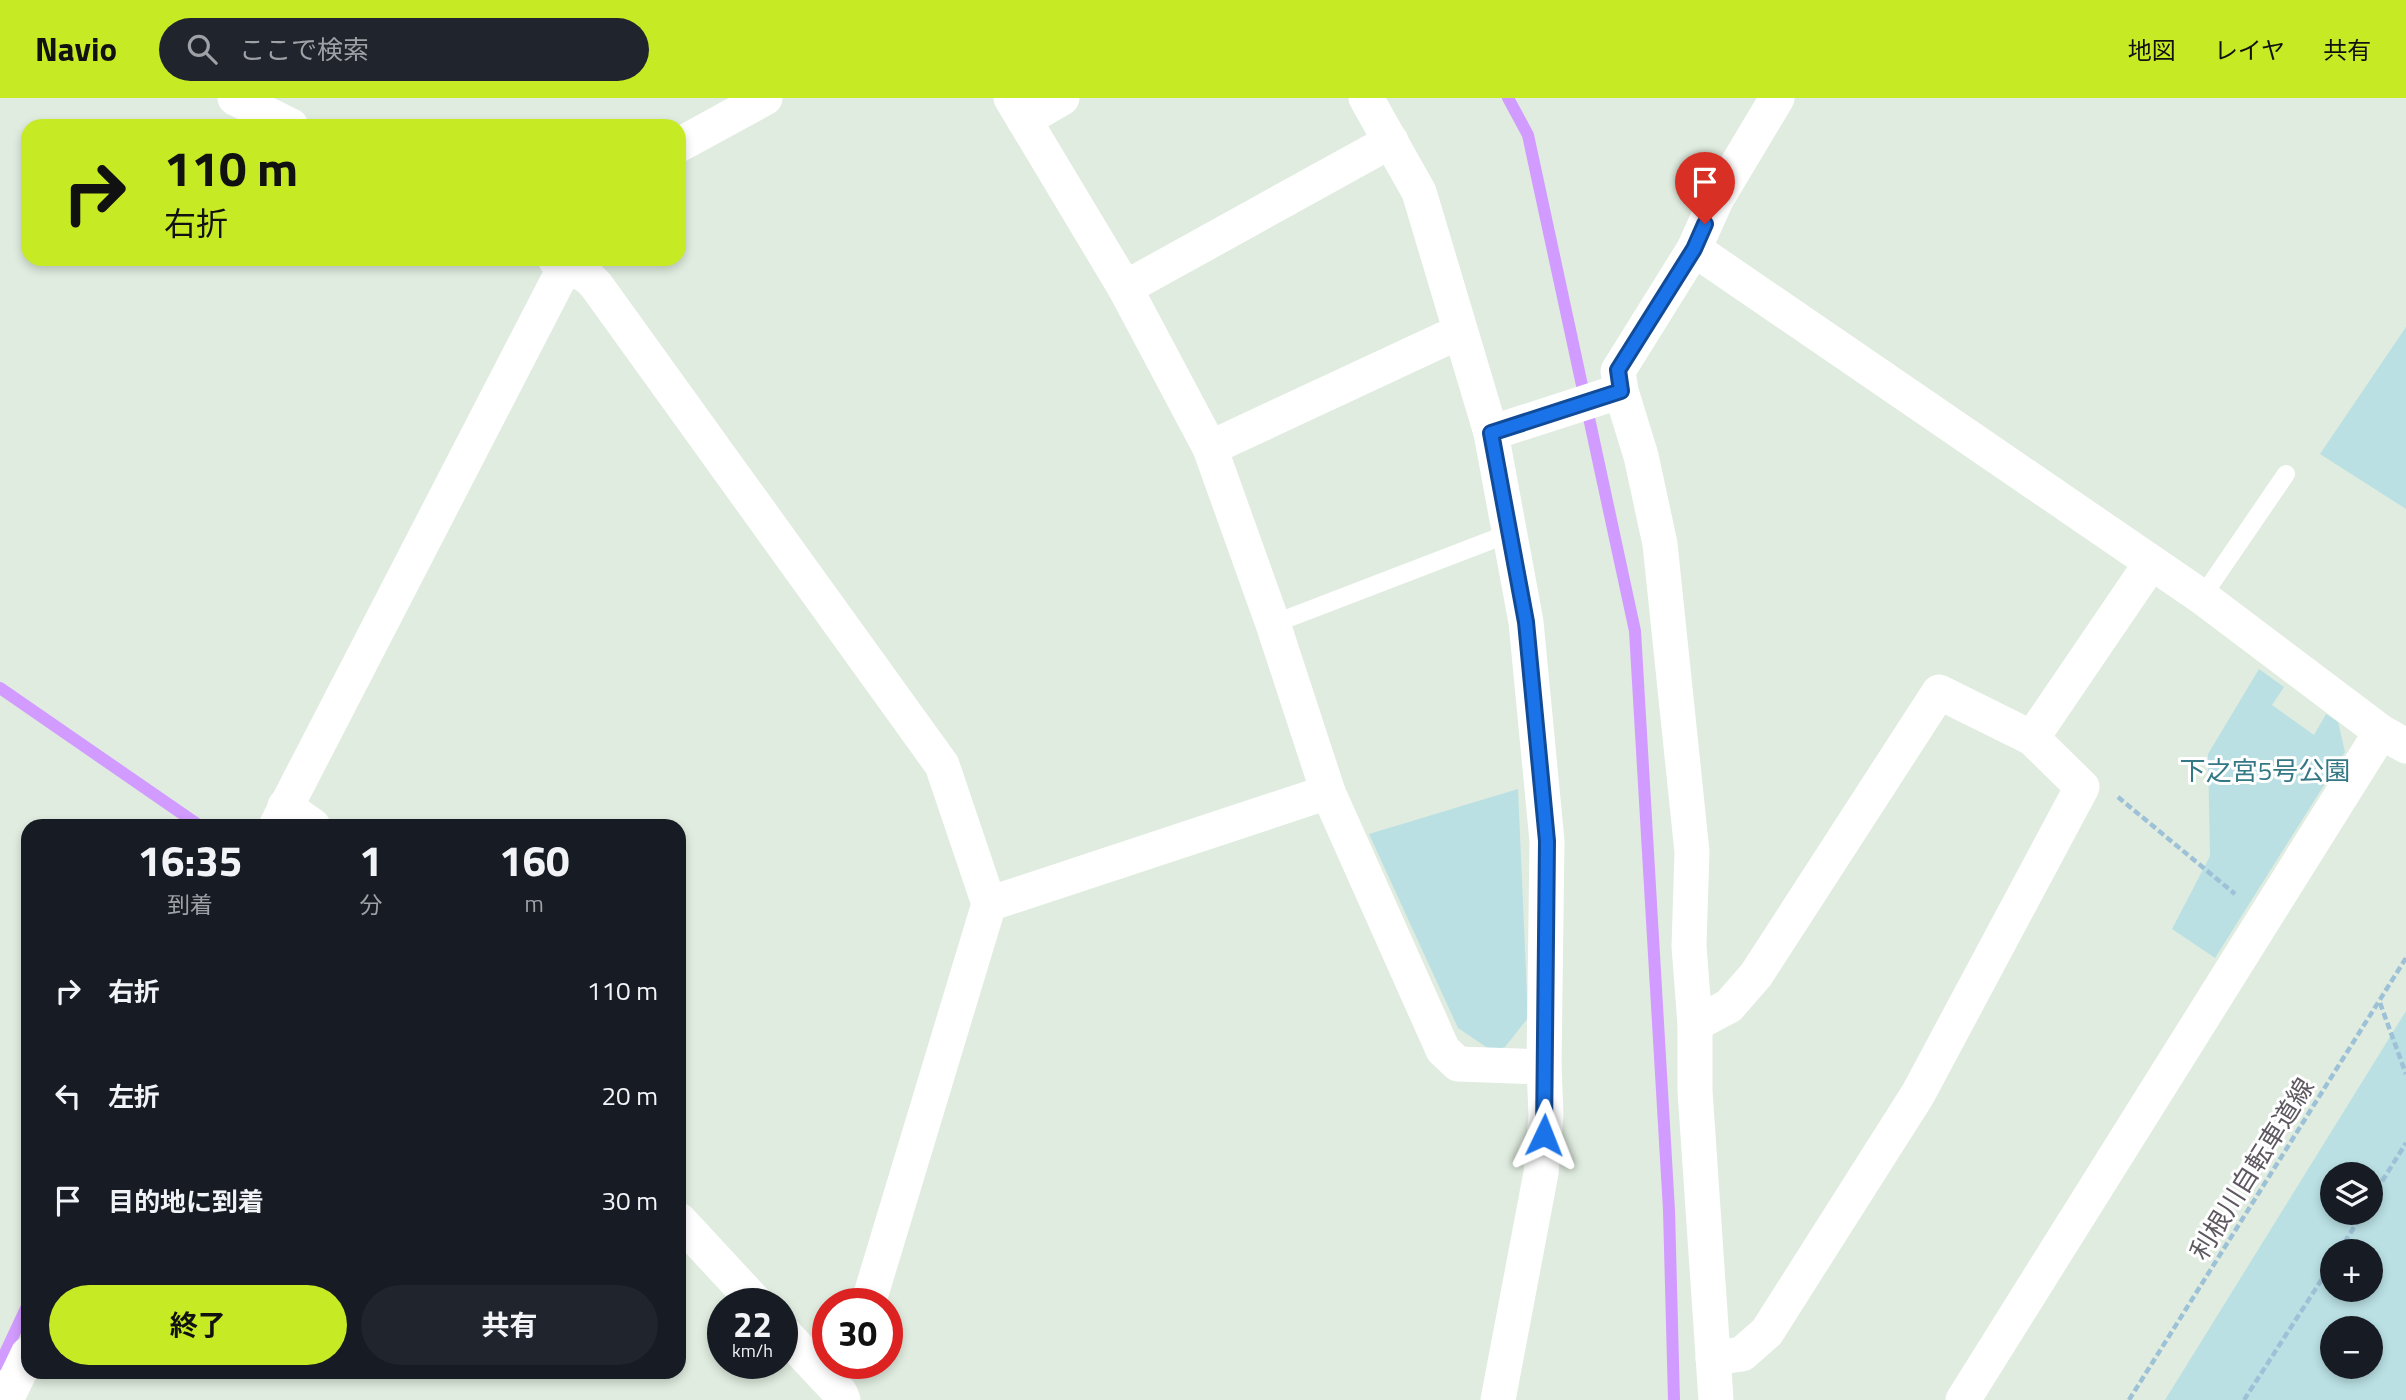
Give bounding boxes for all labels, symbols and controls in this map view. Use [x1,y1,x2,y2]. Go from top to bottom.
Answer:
search box [159,18,649,81]
text: Navio [35,24,117,74]
icon: search [183,30,221,68]
text: ここで検索 [239,30,369,69]
text: 地図 [2128,32,2176,68]
text: レイヤ [2214,32,2285,68]
text: 共有 [2323,32,2371,68]
text: 110 m [164,130,298,205]
icon: right [49,147,140,238]
pin [1675,152,1735,224]
icon: arrive [1686,163,1724,201]
text: 右折 [164,199,228,247]
park label: 下之宮5号公園 [2180,751,2350,790]
text: 16:35 [138,828,242,892]
text: 1 [359,828,382,892]
text: 160 [499,828,569,892]
text: m [525,886,544,921]
text: 到着 [167,887,213,922]
text: 分 [359,887,382,922]
text: 110 m [587,971,658,1010]
icon: right [49,972,87,1010]
text: 右折 [108,972,160,1011]
street label: 利根川自転車道線 [2180,1070,2323,1267]
text: 20 m [601,1076,658,1115]
icon: left [49,1077,87,1115]
text: 左折 [108,1077,160,1116]
position arrow [1507,1098,1581,1172]
map controls [2320,1162,2383,1379]
button: layers [2320,1162,2383,1225]
text: 30 m [601,1181,658,1220]
icon: arrive [49,1182,87,1220]
text: 目的地に到着 [108,1182,264,1221]
button: + [2320,1239,2383,1302]
button: 終了 [49,1285,347,1365]
button: 共有 [361,1285,658,1365]
speed limit sign: 30 [812,1288,903,1379]
text: 22 [733,1297,772,1351]
button: − [2320,1316,2383,1379]
text: km/h [732,1337,773,1364]

